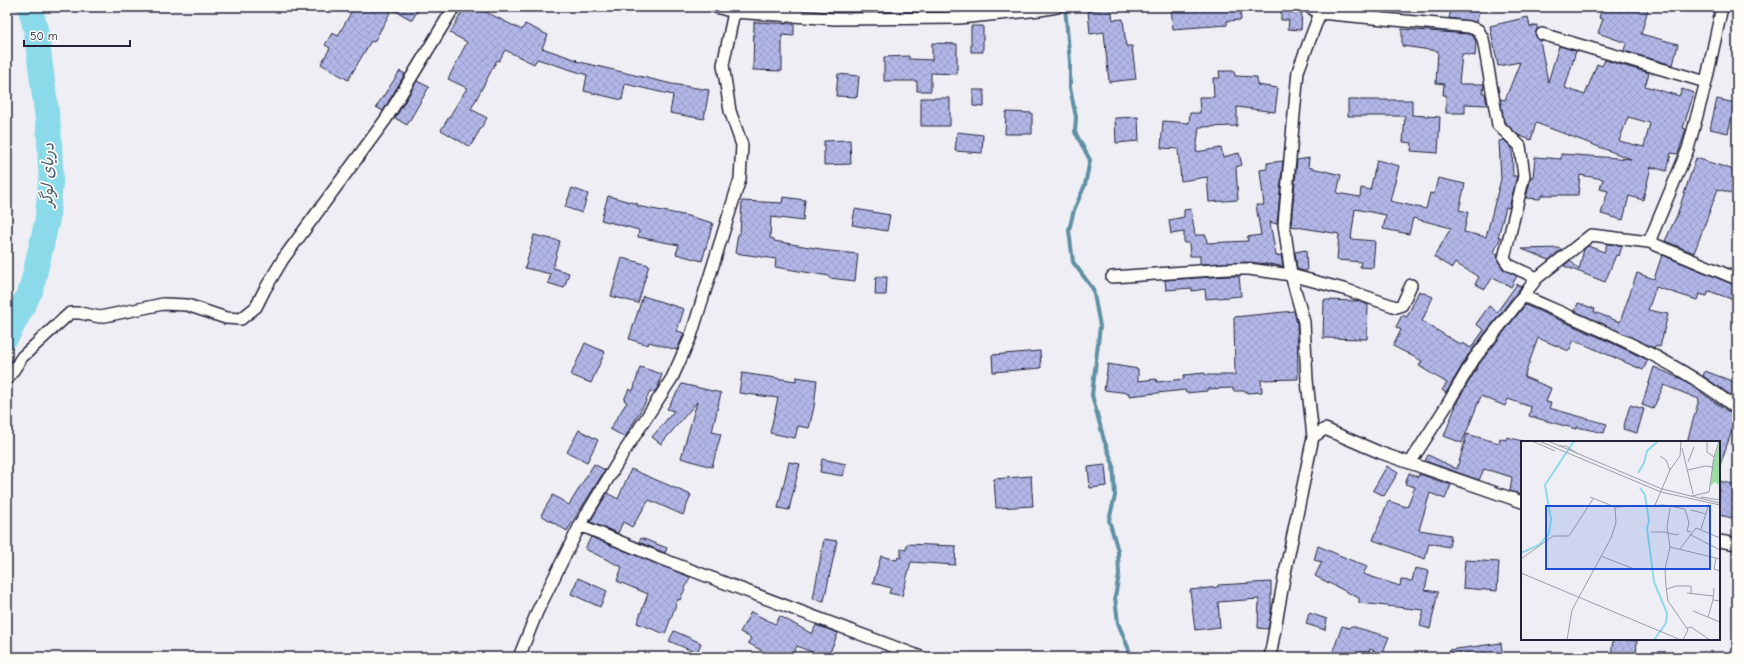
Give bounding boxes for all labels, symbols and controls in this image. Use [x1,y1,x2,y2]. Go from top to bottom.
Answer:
scale bar [24,22,130,48]
text: 50 m [30,29,58,43]
water label: دریای لوگر [37,143,59,209]
inset map [1521,441,1720,640]

